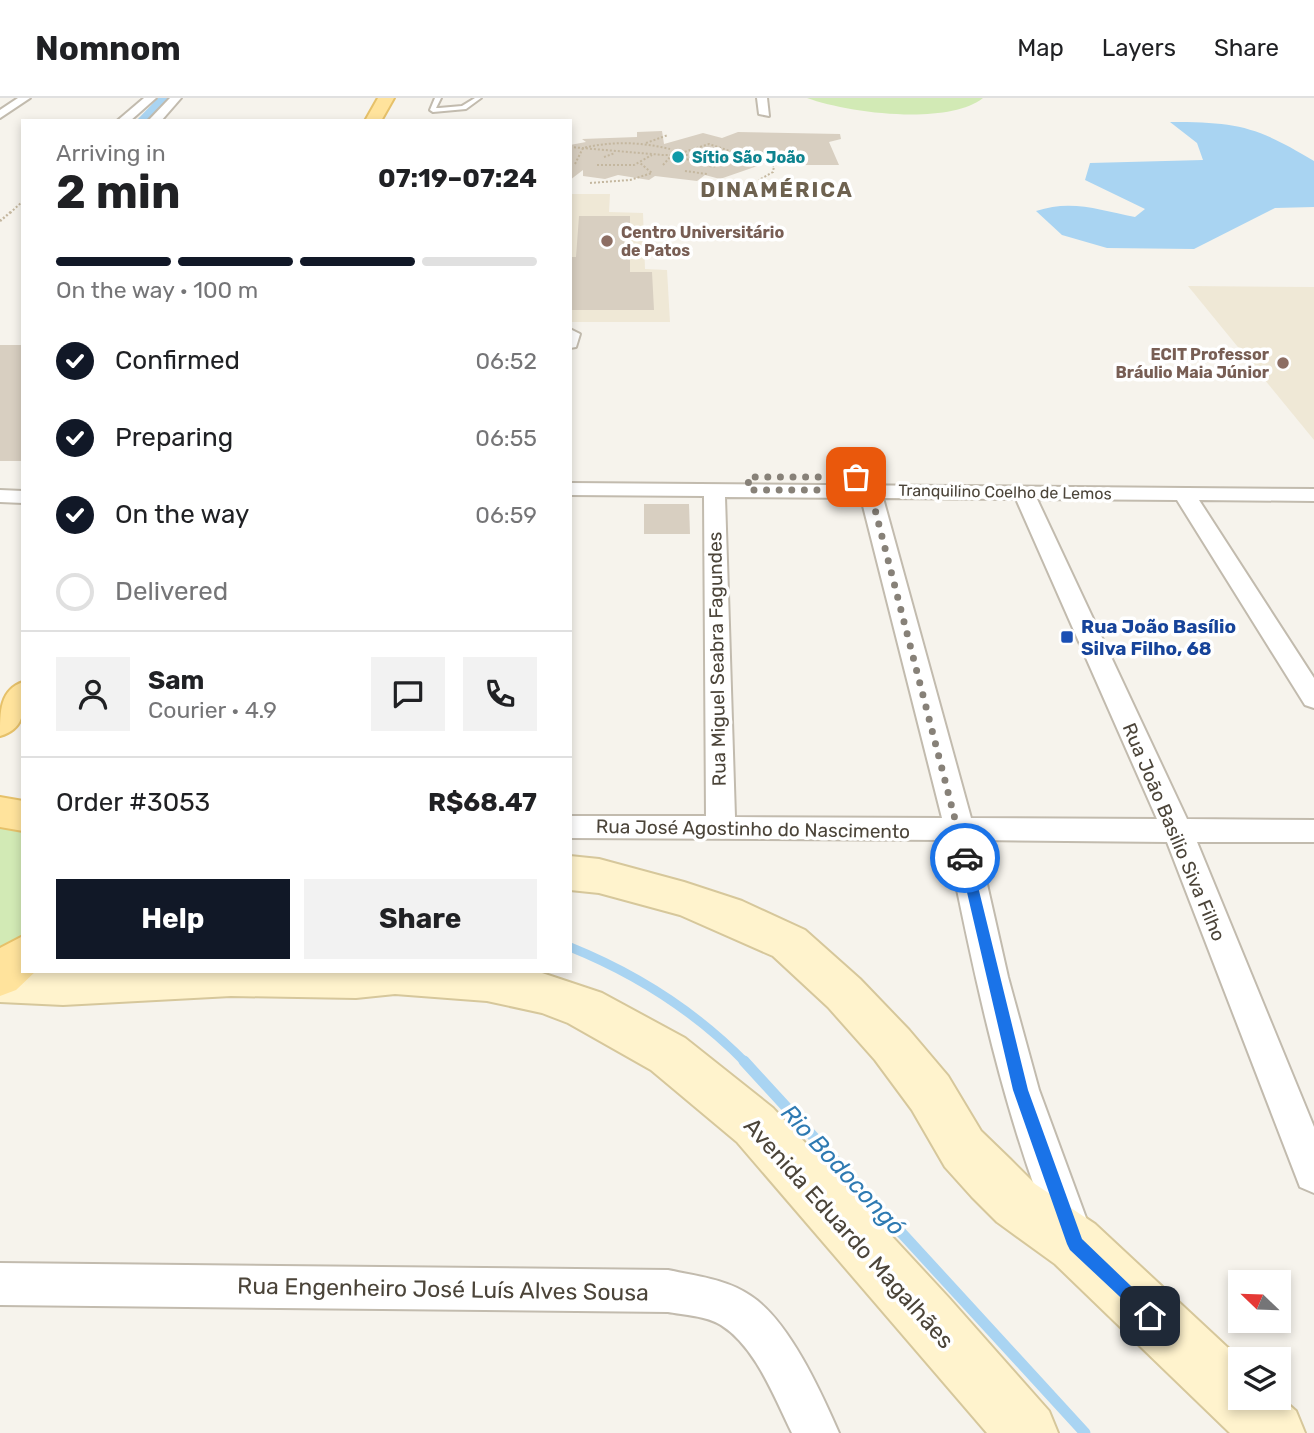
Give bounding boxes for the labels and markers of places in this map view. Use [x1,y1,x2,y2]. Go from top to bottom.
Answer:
place label: Sítio São João [692,148,806,167]
marker: Sítio São João [670,149,686,165]
place label: Centro Universitário de Patos [621,223,784,260]
marker: Centro Universitário de Patos [599,233,615,249]
place label: ECIT Professor Bráulio Maia Júnior [1116,345,1270,382]
marker: ECIT Professor Bráulio Maia Júnior [1275,355,1291,371]
pin [826,447,886,507]
place label: Rua João Basílio Silva Filho, 68 [1081,615,1236,660]
marker: Rua João Basílio Silva Filho, 68 [1059,629,1075,645]
pin [1120,1286,1180,1346]

